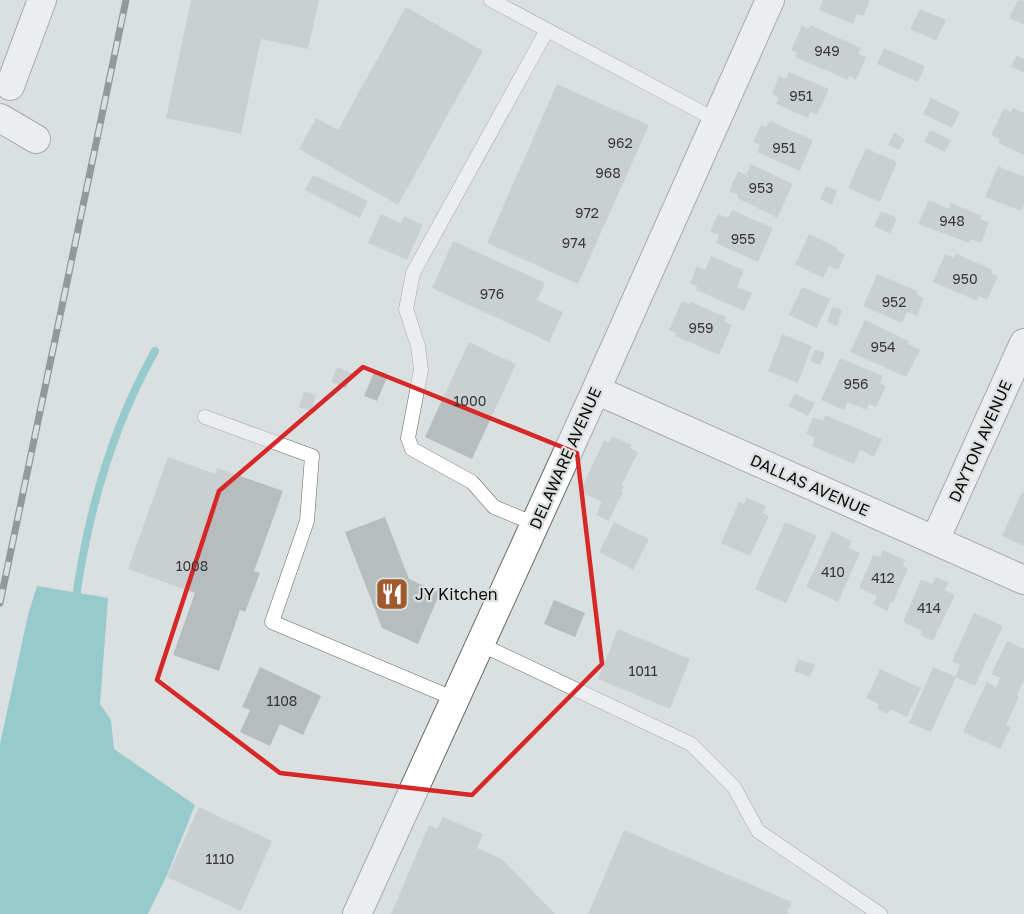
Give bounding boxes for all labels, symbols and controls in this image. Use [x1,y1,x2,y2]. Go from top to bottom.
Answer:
house number: 949 [814,42,840,59]
house number: 951 [789,87,813,104]
house number: 962 [607,134,633,151]
house number: 951 [772,139,796,156]
house number: 968 [595,164,621,181]
house number: 953 [749,179,773,196]
house number: 972 [575,204,599,221]
house number: 948 [939,212,965,229]
house number: 955 [731,230,755,247]
house number: 974 [562,234,586,251]
house number: 950 [952,270,978,287]
house number: 976 [480,285,504,302]
house number: 952 [882,293,906,310]
house number: 959 [688,319,714,336]
house number: 954 [870,338,896,355]
house number: 956 [843,375,869,392]
street label: DAYTON AVENUE [944,377,1016,505]
street label: DELAWARE AVENUE [525,384,605,532]
house number: 1000 [454,392,486,409]
street label: DALLAS AVENUE [747,450,873,520]
house number: 1008 [176,557,208,574]
house number: 410 [821,563,845,580]
house number: 412 [871,569,895,586]
restaurant icon: JY Kitchen [374,576,410,612]
place label: JY Kitchen [415,584,498,604]
house number: 414 [917,599,941,616]
house number: 1011 [628,662,658,679]
house number: 1108 [267,692,297,709]
house number: 1110 [205,850,235,867]

